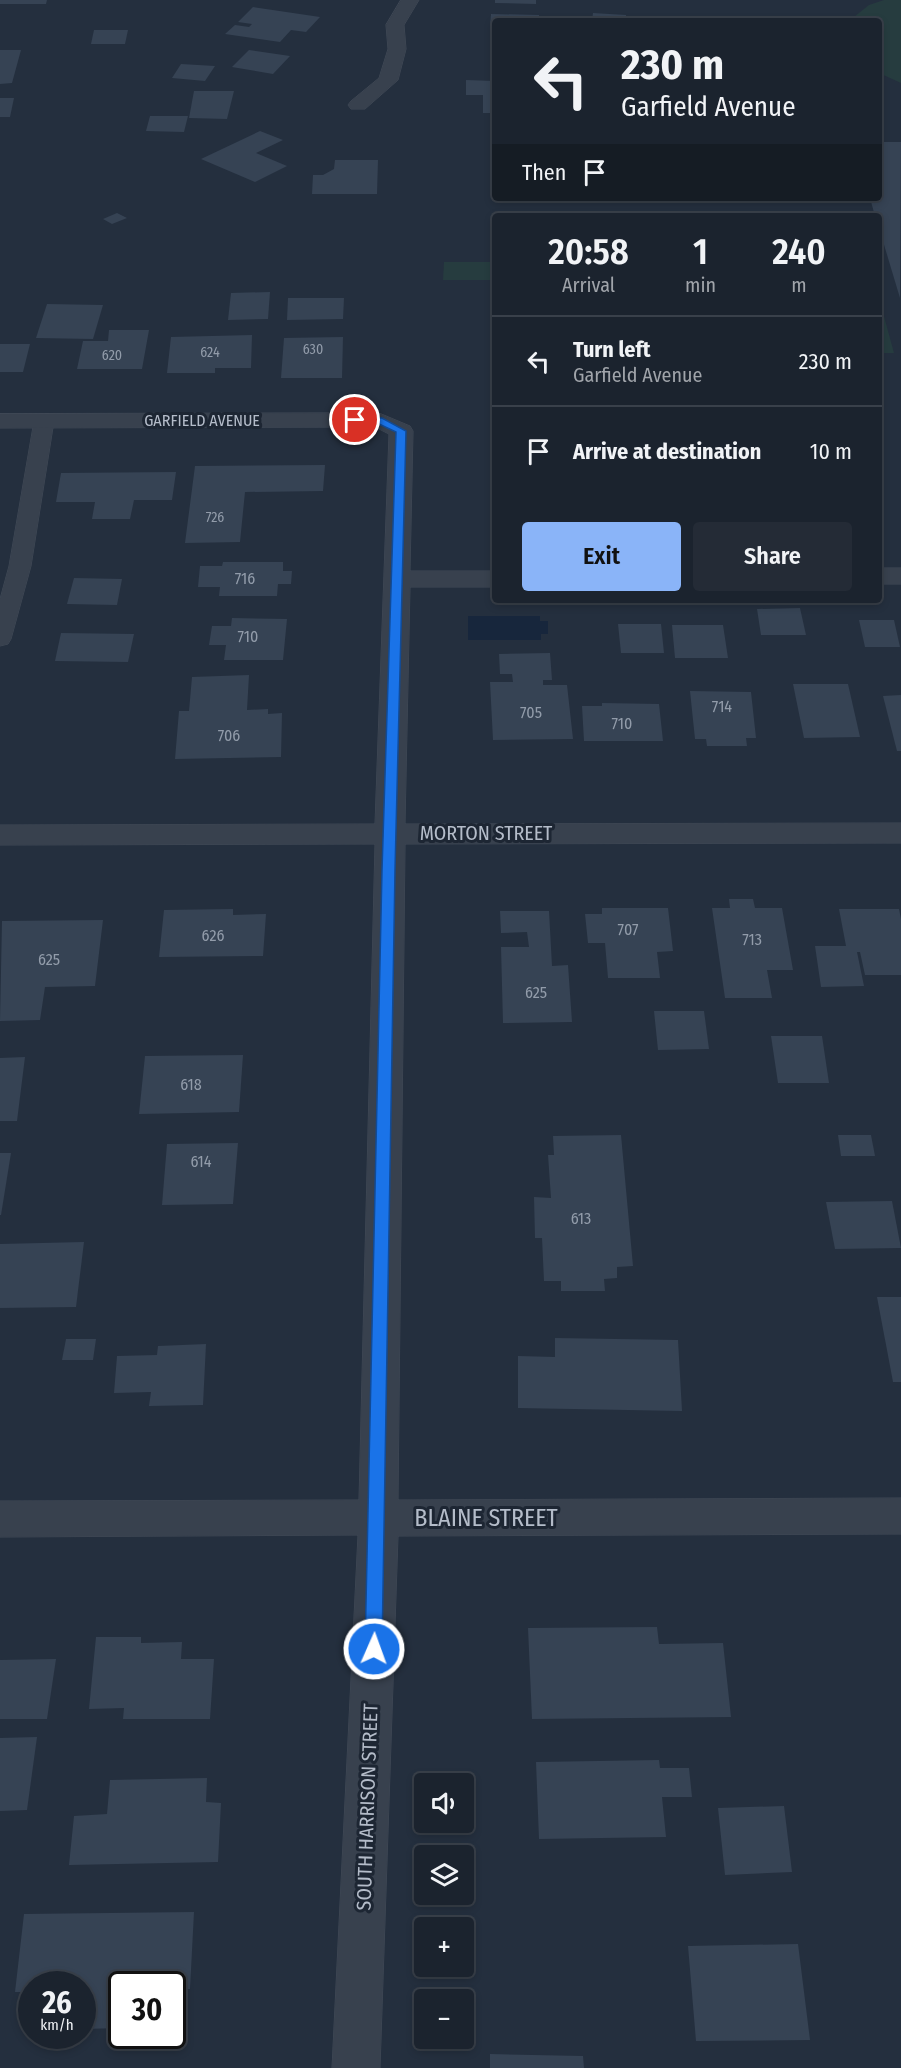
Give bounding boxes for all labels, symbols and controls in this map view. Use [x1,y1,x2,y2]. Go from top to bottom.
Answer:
text: 230 m [621,40,724,90]
icon: left [522,42,600,120]
text: Garfield Avenue [621,91,796,123]
icon: arrive [578,156,611,189]
text: Then [522,159,566,186]
text: 20:58 [548,230,629,274]
text: 1 [693,230,708,274]
text: 240 [772,230,826,274]
text: Arrival [562,273,615,297]
text: min [685,273,716,297]
text: m [791,273,807,297]
text: Turn left [573,336,651,363]
house number: 630 [303,341,323,358]
house number: 624 [200,344,220,361]
icon: left [522,345,555,378]
house number: 620 [102,347,122,364]
text: 230 m [799,348,852,375]
text: Garfield Avenue [573,363,702,387]
pin [329,394,380,445]
icon: arrive [338,403,371,436]
street label: GARFIELD AVENUE [144,411,260,430]
icon: arrive [522,435,555,468]
text: Arrive at destination [573,438,761,465]
text: 10 m [810,438,852,465]
house number: 726 [206,509,224,526]
button: Exit [522,522,681,591]
button: Share [693,522,852,591]
house number: 716 [235,569,255,588]
house number: 710 [238,627,258,646]
house number: 714 [712,697,732,716]
house number: 705 [520,703,542,722]
house number: 710 [612,714,632,733]
house number: 706 [218,726,240,745]
street label: MORTON STREET [420,821,553,845]
house number: 707 [618,920,639,939]
house number: 626 [202,926,224,945]
house number: 713 [742,930,762,949]
house number: 625 [38,950,60,969]
house number: 625 [525,983,547,1002]
house number: 618 [180,1075,202,1094]
house number: 614 [190,1152,212,1171]
house number: 613 [571,1209,591,1228]
street label: BLAINE STREET [414,1504,558,1532]
position arrow [342,1617,406,1681]
street label: SOUTH HARRISON STREET [351,1702,383,1911]
map controls [414,1773,474,2049]
button: sound [414,1773,474,1833]
button: layers [414,1845,474,1905]
button: + [414,1917,474,1977]
speed limit sign: 30 [108,1971,186,2049]
text: 26 [42,1985,72,2021]
button: − [414,1989,474,2049]
text: km/h [40,2016,74,2034]

